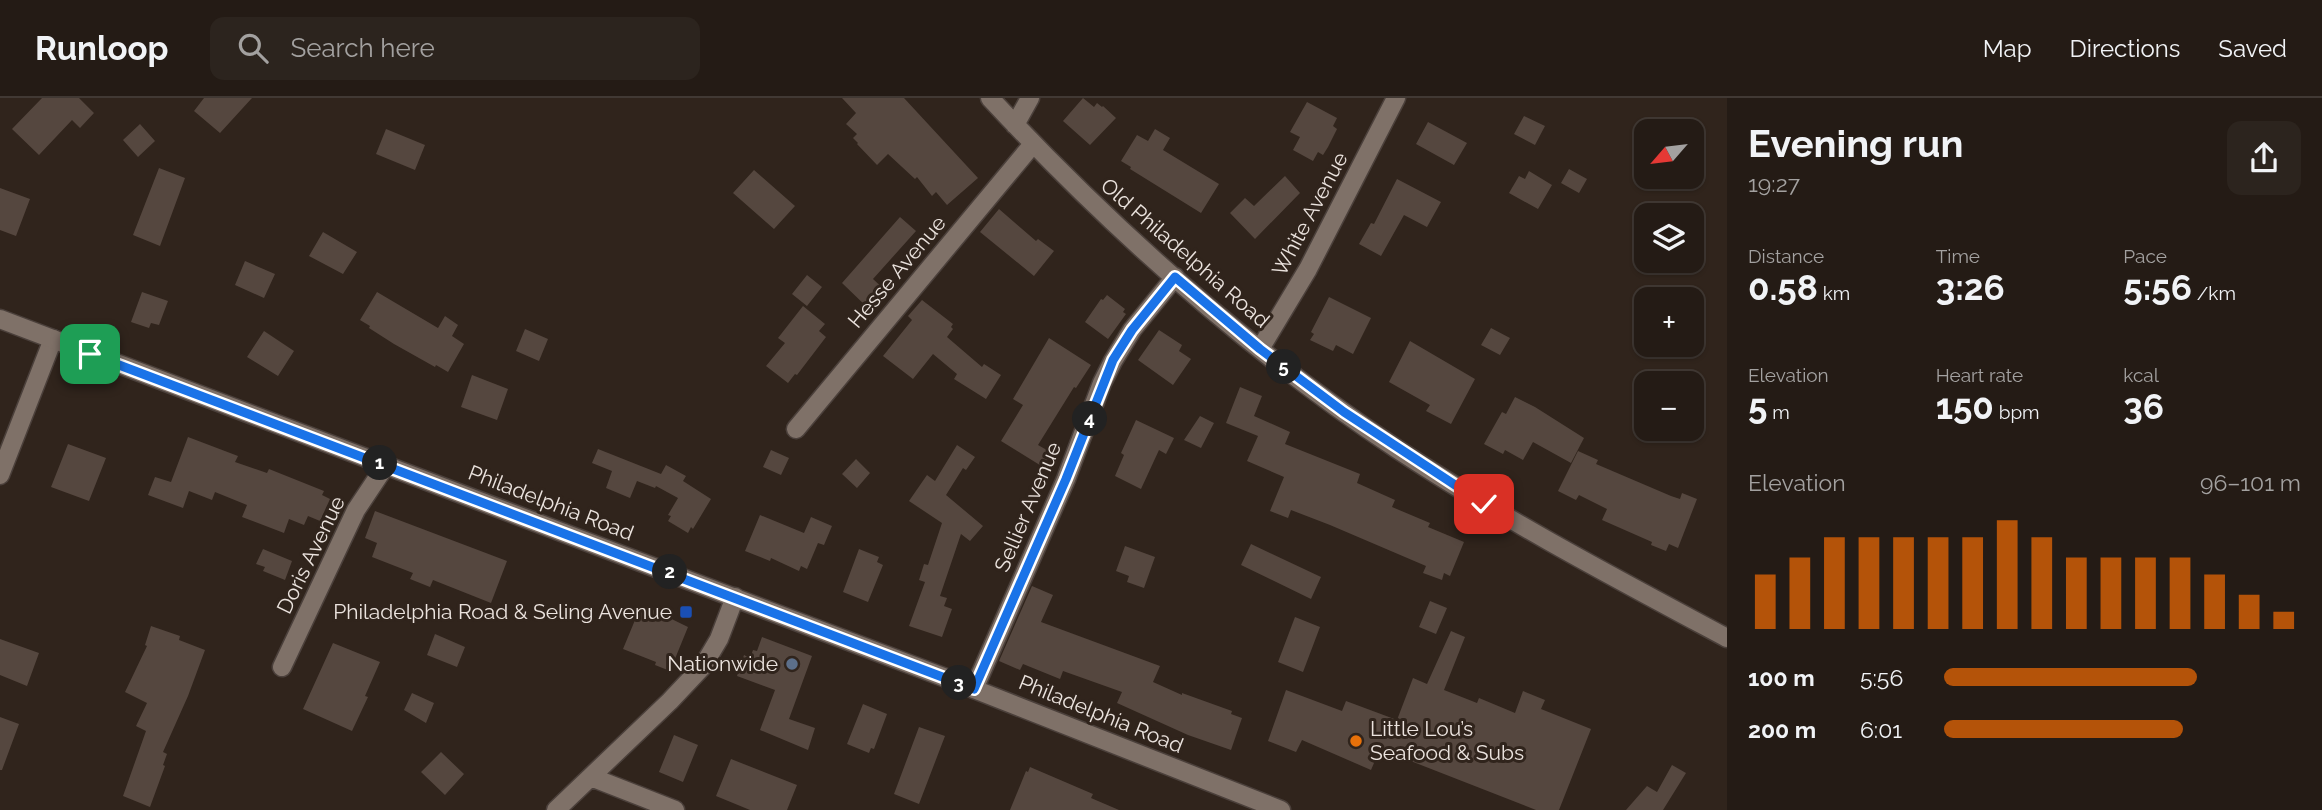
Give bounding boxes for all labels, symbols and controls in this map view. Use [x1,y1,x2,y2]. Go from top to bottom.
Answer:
search box [210,17,700,80]
text: Runloop [35,29,168,68]
icon: search [234,29,272,67]
text: Search here [290,33,435,63]
text: Map [1983,34,2032,63]
text: Directions [2070,34,2180,63]
text: Saved [2218,34,2287,63]
north arrow [1634,119,1704,189]
map controls [1634,119,1704,441]
text: Evening run [1748,121,1963,166]
button: share [2227,121,2301,195]
street label: White Avenue [1267,148,1353,280]
text: 19:27 [1748,170,1800,197]
street label: Old Philadelphia Road [1096,173,1275,333]
button: layers [1634,203,1704,273]
street label: Hesse Avenue [842,211,951,333]
text: Distance [1748,245,1824,267]
text: Time [1936,245,1980,267]
text: Pace [2123,245,2167,267]
text: 0.58 [1748,267,1818,308]
text: 3:26 [1936,267,2005,308]
text: 5:56 [2123,267,2192,308]
text: km [1818,282,1850,304]
text: /km [2192,282,2236,304]
button: + [1634,287,1704,357]
pin [60,324,120,384]
icon: arrive [71,335,109,373]
pin: 5 [1266,350,1302,384]
text: 5 [1278,355,1289,377]
text: Elevation [1748,364,1829,386]
text: Heart rate [1936,364,2023,386]
text: kcal [2123,364,2159,386]
button: − [1634,371,1704,441]
text: 5 [1748,386,1767,427]
text: 150 [1936,386,1994,427]
text: 36 [2123,386,2164,427]
text: m [1767,401,1790,423]
text: bpm [1994,401,2040,423]
pin: 4 [1072,402,1108,436]
text: 4 [1084,407,1095,429]
street label: Sellier Avenue [989,438,1066,576]
pin: 1 [362,446,398,480]
text: 1 [375,451,384,473]
street label: Philadelphia Road [465,459,637,546]
text: Elevation [1748,469,1846,496]
text: 96–101 m [2200,469,2301,496]
pin [1454,474,1514,534]
icon: check [1465,485,1503,523]
street label: Doris Avenue [271,492,350,618]
pin: 2 [652,554,688,589]
text: 2 [664,560,675,582]
place label: Philadelphia Road & Seling Avenue [333,599,672,624]
marker: Philadelphia Road & Seling Avenue [678,604,694,620]
place label: Nationwide [667,651,778,676]
marker: Nationwide [784,656,800,672]
text: 100 m [1748,664,1815,691]
text: 5:56 [1860,664,1903,691]
pin: 3 [942,666,976,700]
street label: Philadelphia Road [1015,669,1187,758]
text: 3 [953,671,964,693]
place label: Little Lou’s Seafood & Subs [1370,716,1524,765]
text: 200 m [1748,716,1816,743]
text: 6:01 [1860,716,1902,743]
marker: Little Lou’s Seafood & Subs [1348,733,1364,749]

